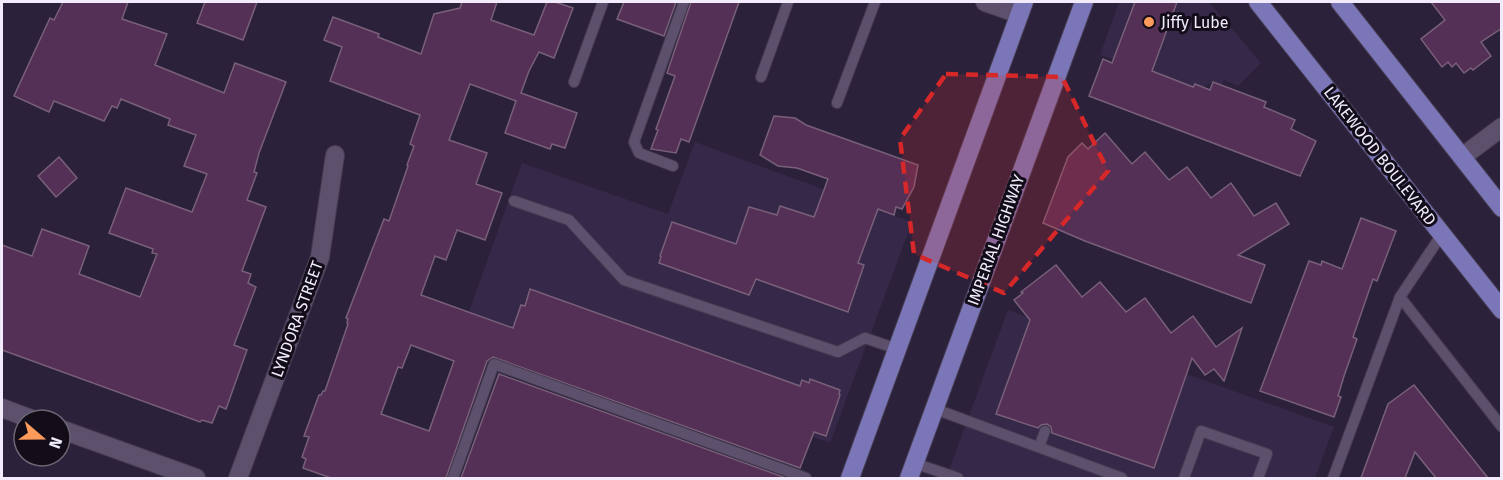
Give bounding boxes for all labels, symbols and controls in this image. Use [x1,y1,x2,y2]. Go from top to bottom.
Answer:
place label: Jiffy Lube [1161,13,1229,32]
marker: Jiffy Lube [1142,15,1156,29]
street label: LAKEWOOD BOULEVARD [1320,83,1440,229]
street label: IMPERIAL HIGHWAY [964,172,1029,308]
street label: LYNDORA STREET [267,258,327,380]
north arrow [12,408,72,468]
text: N [45,435,66,451]

